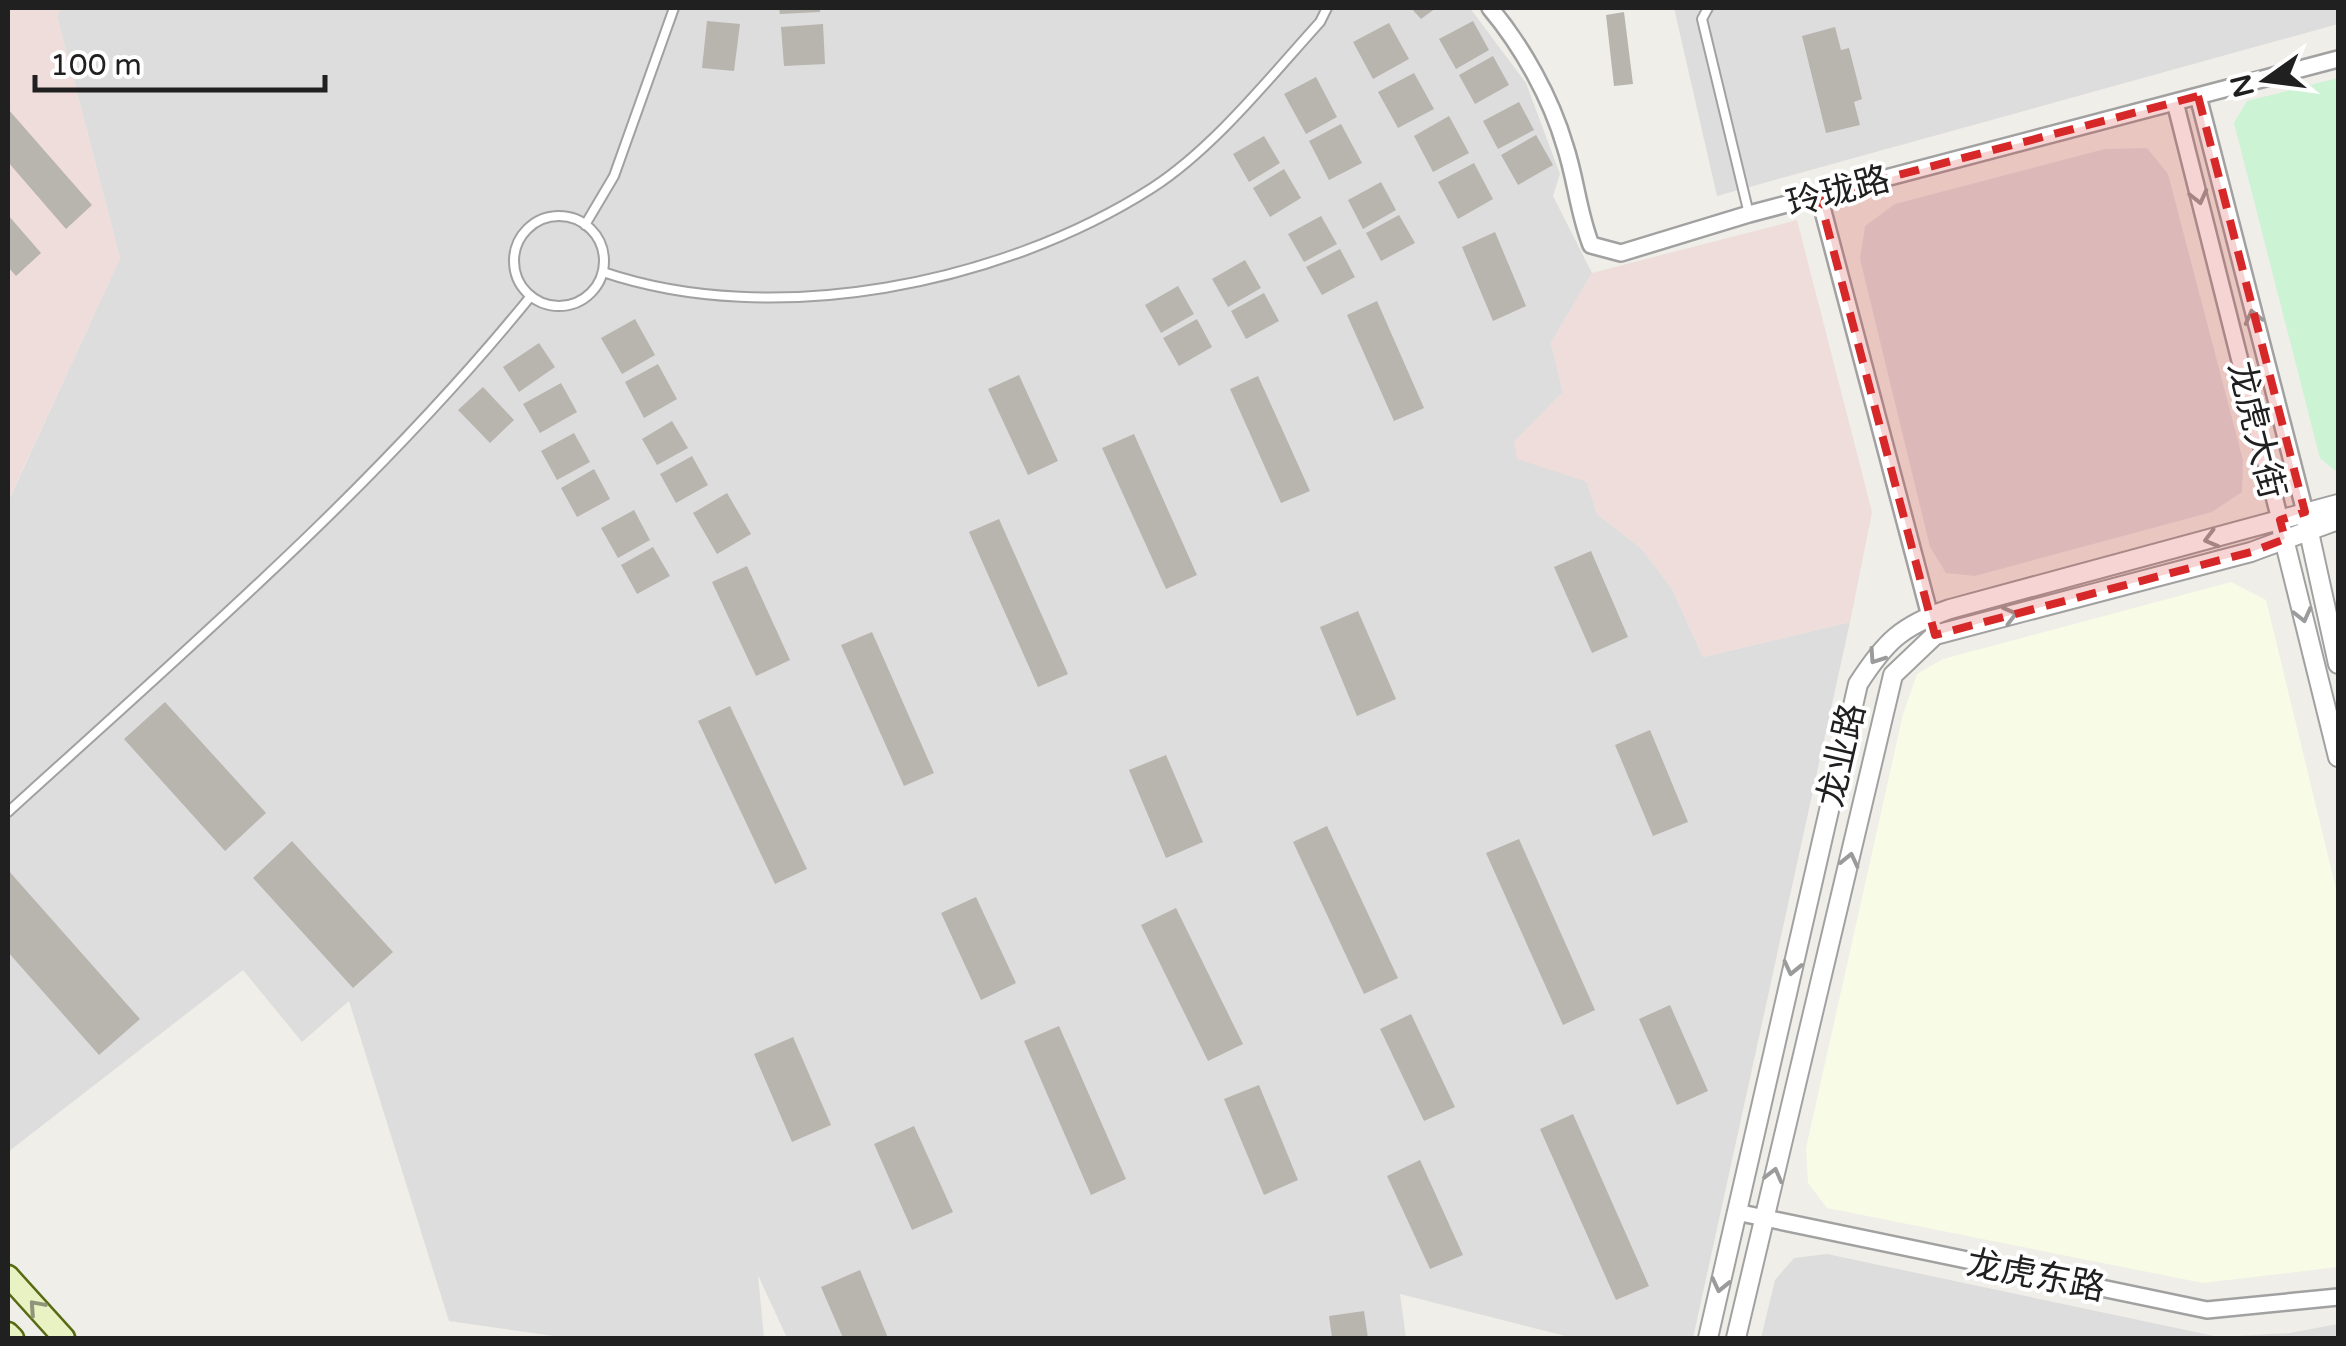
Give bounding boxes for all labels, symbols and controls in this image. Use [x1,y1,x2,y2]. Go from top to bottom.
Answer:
scale bar [35,30,325,92]
north arrow [2216,30,2316,130]
text: 100 m [50,47,142,84]
text: N [2223,71,2262,101]
street label: 玲珑路 [1782,158,1894,226]
one-way arrow [2187,188,2208,205]
one-way arrow [2244,309,2265,326]
street label: 龙虎大街 [2219,357,2293,503]
one-way arrow [2203,527,2220,548]
one-way arrow [2001,605,2018,626]
one-way arrow [2292,606,2313,623]
one-way arrow [1870,645,1888,664]
street label: 龙业路 [1810,699,1874,811]
one-way arrow [1838,852,1859,869]
one-way arrow [1783,960,1804,977]
one-way arrow [1762,1168,1783,1185]
street label: 龙虎东路 [1963,1242,2109,1310]
one-way arrow [1711,1276,1732,1293]
one-way arrow [29,1300,47,1319]

